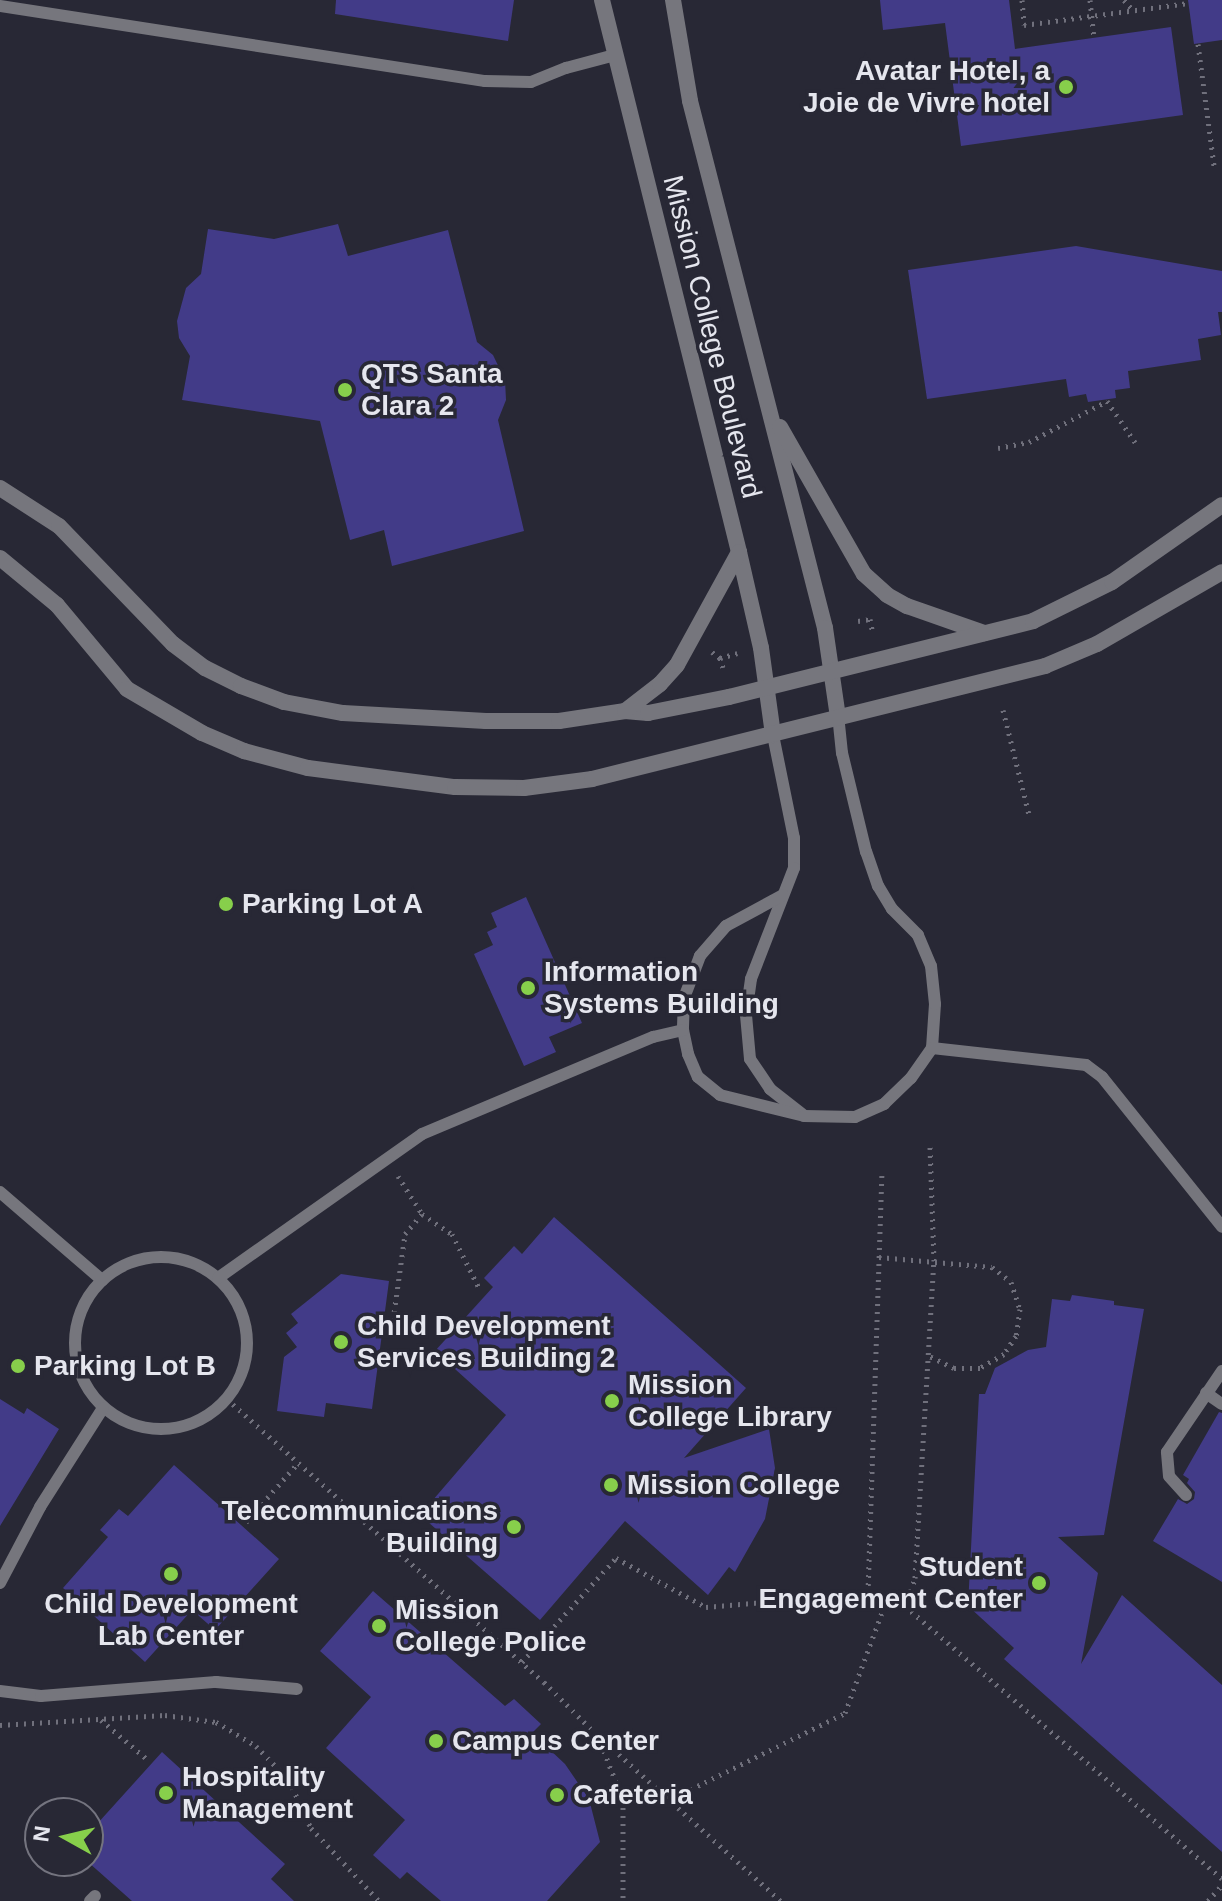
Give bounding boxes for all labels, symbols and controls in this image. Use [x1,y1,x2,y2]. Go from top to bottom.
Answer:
place label: Avatar Hotel, a Joie de Vivre hotel [803,54,1050,120]
marker: Avatar Hotel, a Joie de Vivre hotel [1057,78,1075,96]
street label: Mission College Boulevard [656,172,768,502]
place label: QTS Santa Clara 2 [361,357,503,423]
marker: QTS Santa Clara 2 [336,381,354,399]
place label: Parking Lot A [242,887,424,921]
marker: Parking Lot A [217,895,235,913]
place label: Information Systems Building [544,955,779,1021]
marker: Information Systems Building [519,979,537,997]
place label: Child Development Services Building 2 [357,1309,615,1375]
marker: Child Development Services Building 2 [332,1333,350,1351]
place label: Parking Lot B [34,1349,216,1383]
marker: Parking Lot B [9,1357,27,1375]
place label: Mission College Library [628,1368,832,1434]
marker: Mission College Library [603,1392,621,1410]
place label: Mission College [627,1468,840,1502]
marker: Mission College [602,1476,620,1494]
place label: Telecommunications Building [222,1494,498,1560]
marker: Telecommunications Building [505,1518,523,1536]
place label: Student Engagement Center [759,1550,1023,1616]
marker: Child Development Lab Center [162,1565,180,1583]
marker: Student Engagement Center [1030,1574,1048,1592]
place label: Child Development Lab Center [44,1587,298,1653]
place label: Mission College Police [395,1593,586,1659]
marker: Mission College Police [370,1617,388,1635]
place label: Campus Center [452,1724,659,1758]
marker: Campus Center [427,1732,445,1750]
place label: Hospitality Management [182,1760,353,1826]
place label: Cafeteria [573,1778,693,1812]
marker: Hospitality Management [157,1784,175,1802]
marker: Cafeteria [548,1786,566,1804]
north arrow [24,1797,104,1877]
text: N [28,1824,55,1843]

